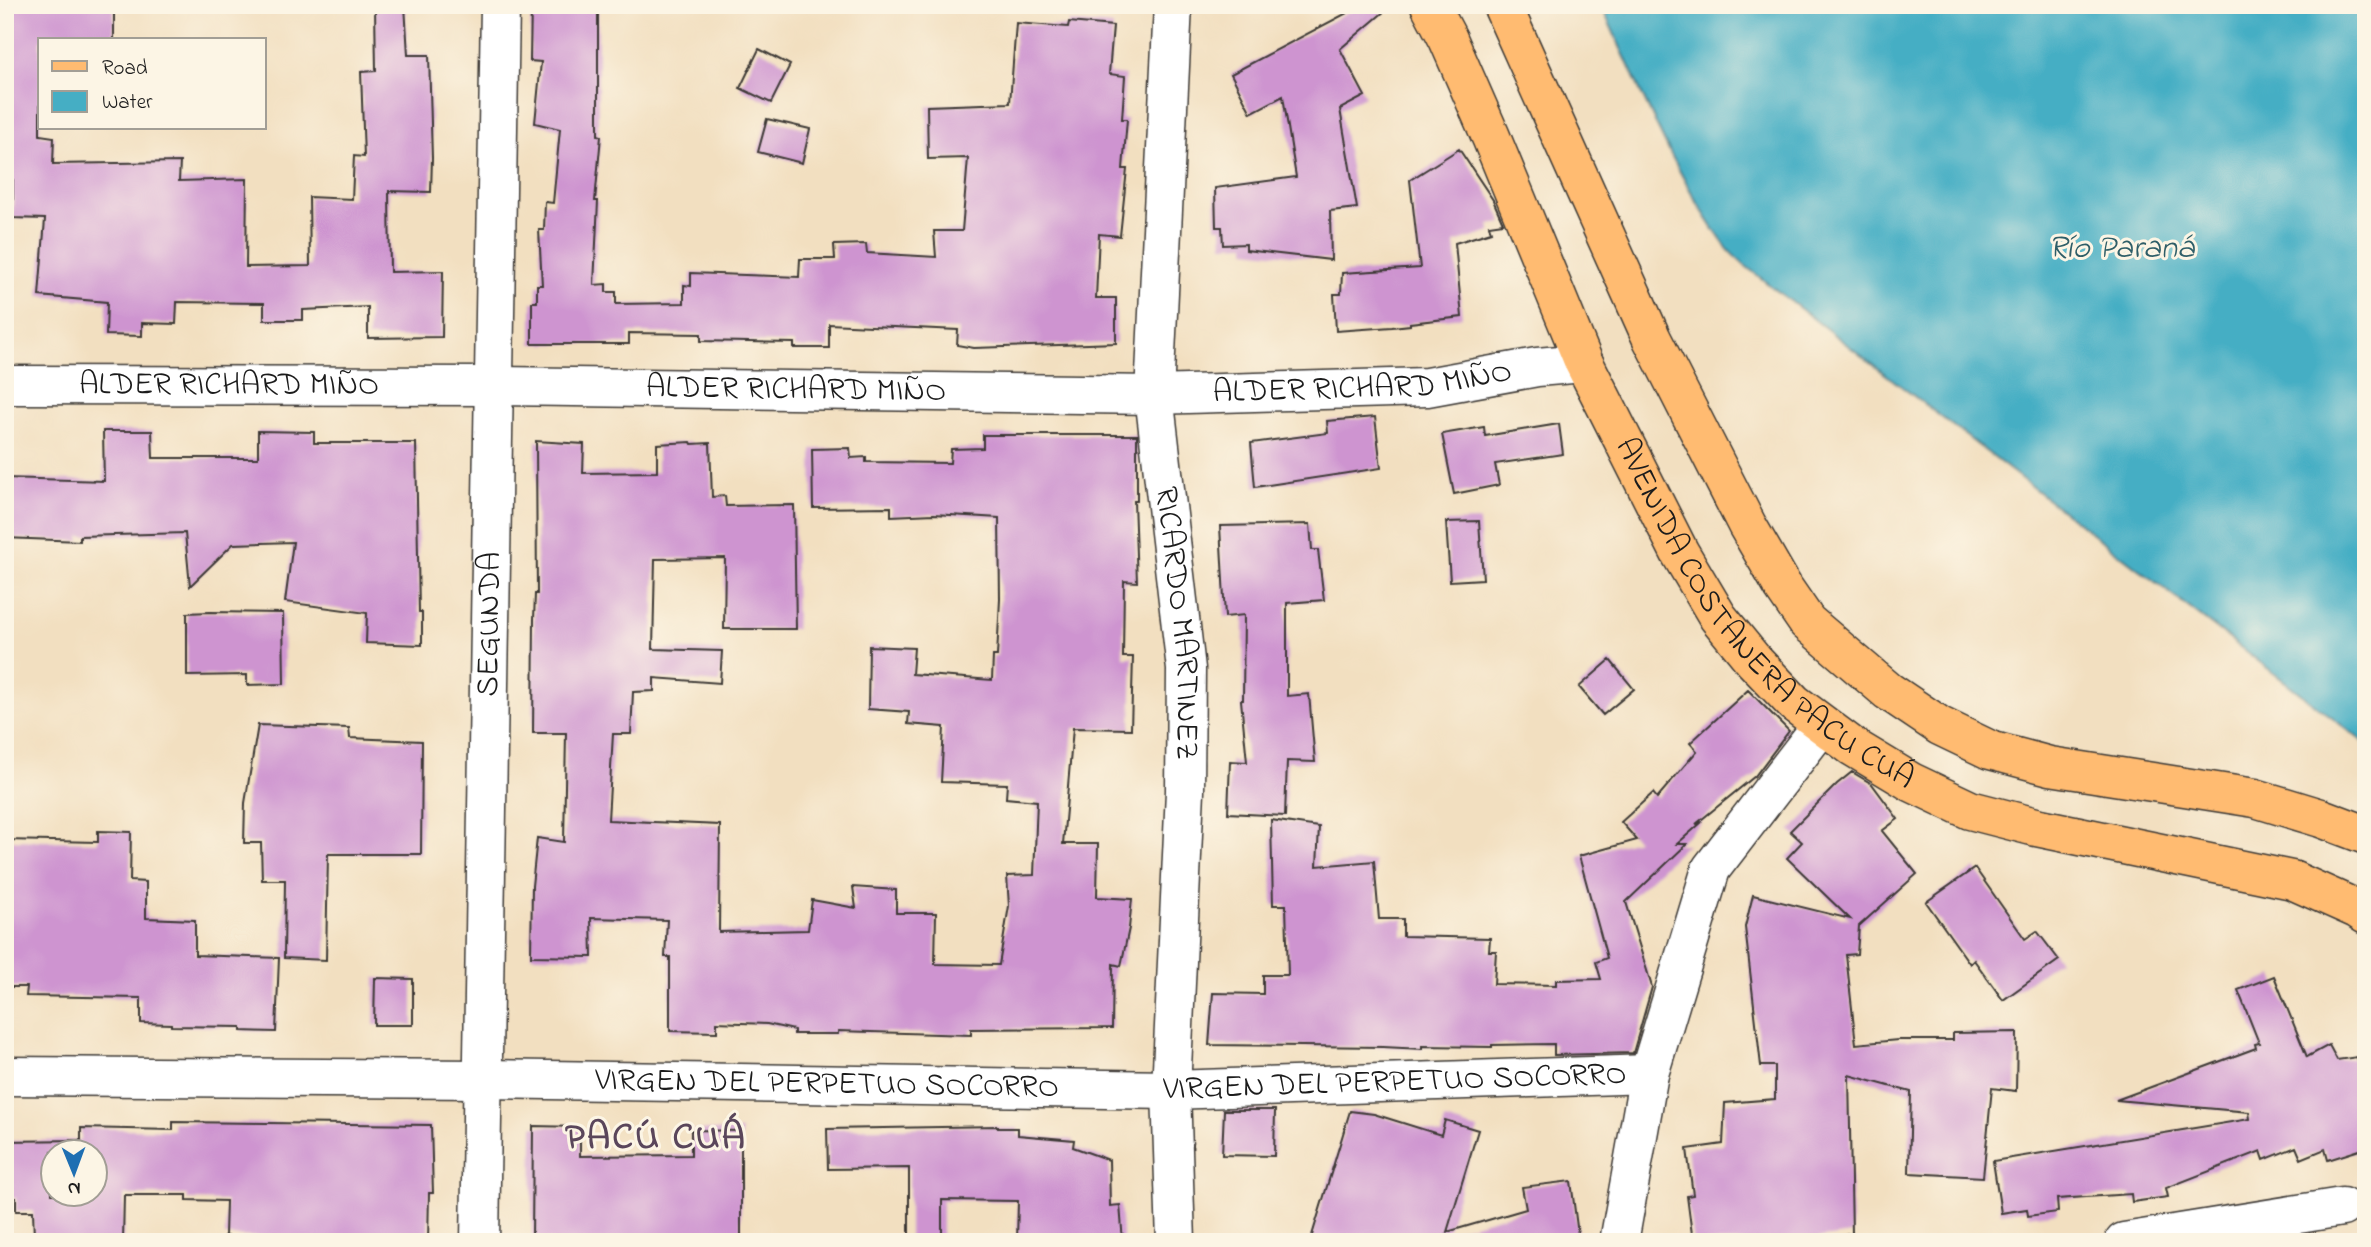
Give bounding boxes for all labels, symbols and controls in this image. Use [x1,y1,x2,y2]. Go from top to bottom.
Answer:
legend [38,38,266,130]
text: Road [102,54,148,84]
text: Water [102,88,153,118]
water label: Río Paraná [2048,225,2196,273]
street label: ALDER RICHARD MIÑO [1212,349,1516,417]
street label: ALDER RICHARD MIÑO [79,362,379,409]
street label: ALDER RICHARD MIÑO [646,365,946,416]
street label: AVENIDA COSTANERA PACU CUÁ [1602,430,1923,802]
street label: RICARDO MARTINEZ [1141,484,1210,760]
street label: SEGUNDA [465,551,515,697]
street label: VIRGEN DEL PERPETUO SOCORRO [1162,1051,1627,1114]
street label: VIRGEN DEL PERPETUO SOCORRO [594,1057,1059,1112]
district label: PACÚ CUÁ [565,1111,747,1167]
north arrow [38,1138,108,1208]
text: N [67,1174,81,1201]

